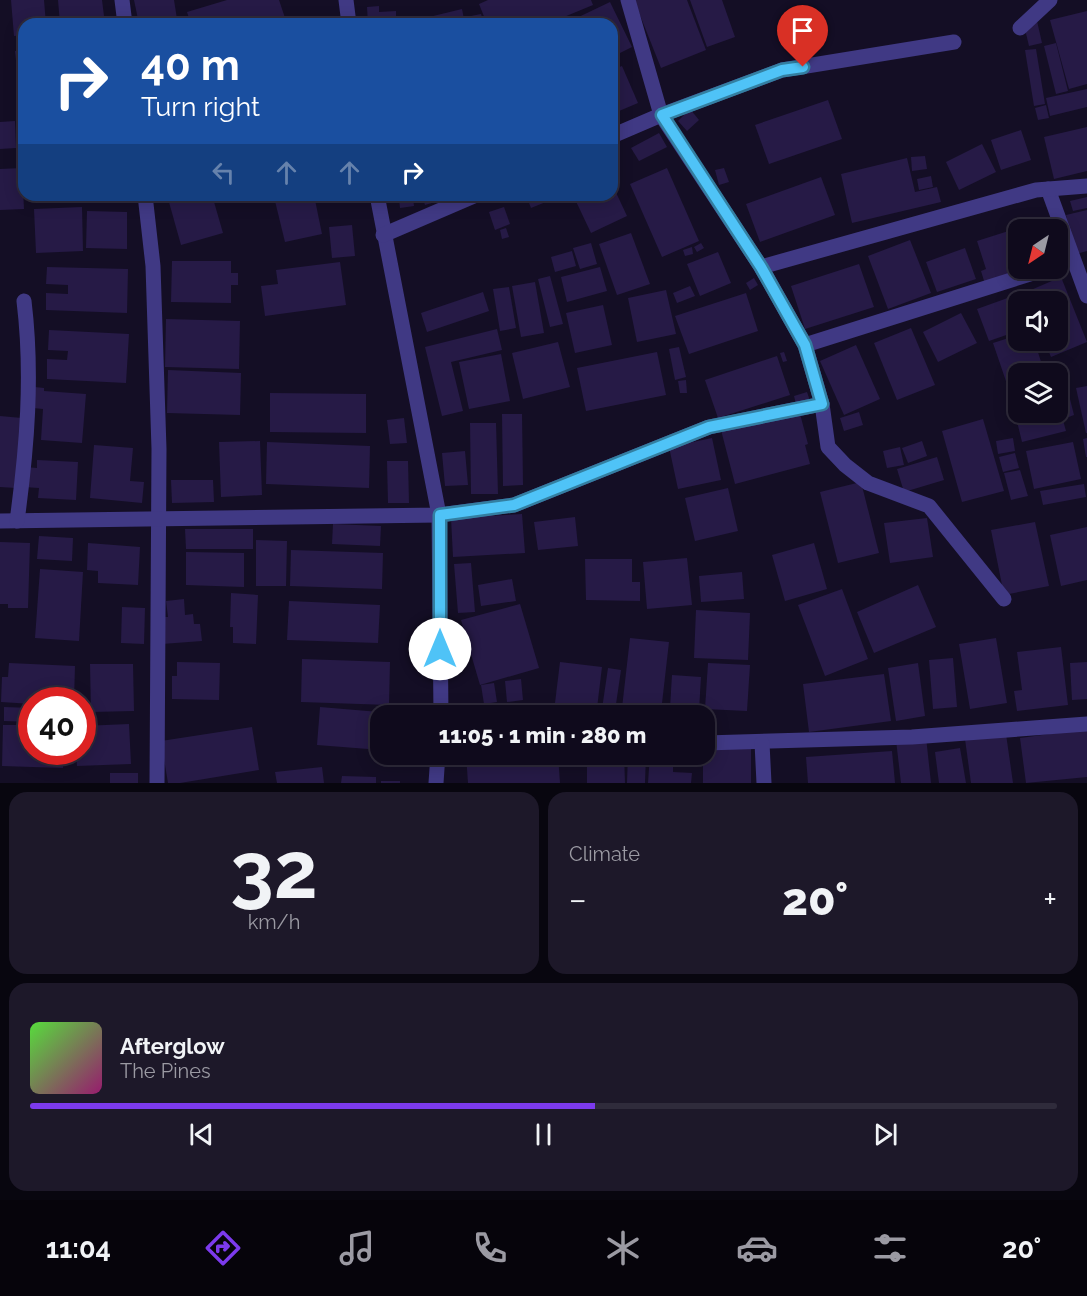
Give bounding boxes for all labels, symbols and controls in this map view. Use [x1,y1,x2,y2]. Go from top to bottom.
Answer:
pin [777,5,828,67]
icon: arrive [786,14,819,47]
text: 40 m [141,41,240,90]
icon: right [42,42,120,120]
text: Turn right [141,91,260,122]
icon: left [207,156,240,189]
icon: ahead [270,156,303,189]
icon: ahead [333,156,366,189]
icon: right [396,156,429,189]
north arrow [1008,219,1068,279]
map controls [1008,219,1068,423]
button: sound [1008,291,1068,351]
button: layers [1008,363,1068,423]
position arrow [408,617,472,681]
speed limit sign: 40 [18,687,96,765]
text: 11:05 · 1 min · 280 m [439,722,646,748]
text: 32 [230,825,318,916]
text: Climate [569,842,640,866]
text: 20° [782,873,848,926]
text: − [569,880,587,919]
text: + [1043,880,1057,919]
text: km/h [248,910,300,934]
text: Afterglow [120,1033,225,1059]
text: The Pines [120,1059,211,1083]
icon: previous [185,1118,218,1151]
icon: pause [527,1118,560,1151]
icon: next [869,1118,902,1151]
icon: directions [202,1227,244,1269]
icon: music [336,1227,378,1269]
icon: phone [469,1227,511,1269]
icon: climate [602,1227,644,1269]
icon: car [736,1227,778,1269]
icon: filters [869,1227,911,1269]
text: 11:04 [46,1233,111,1264]
text: 20° [1002,1233,1041,1264]

